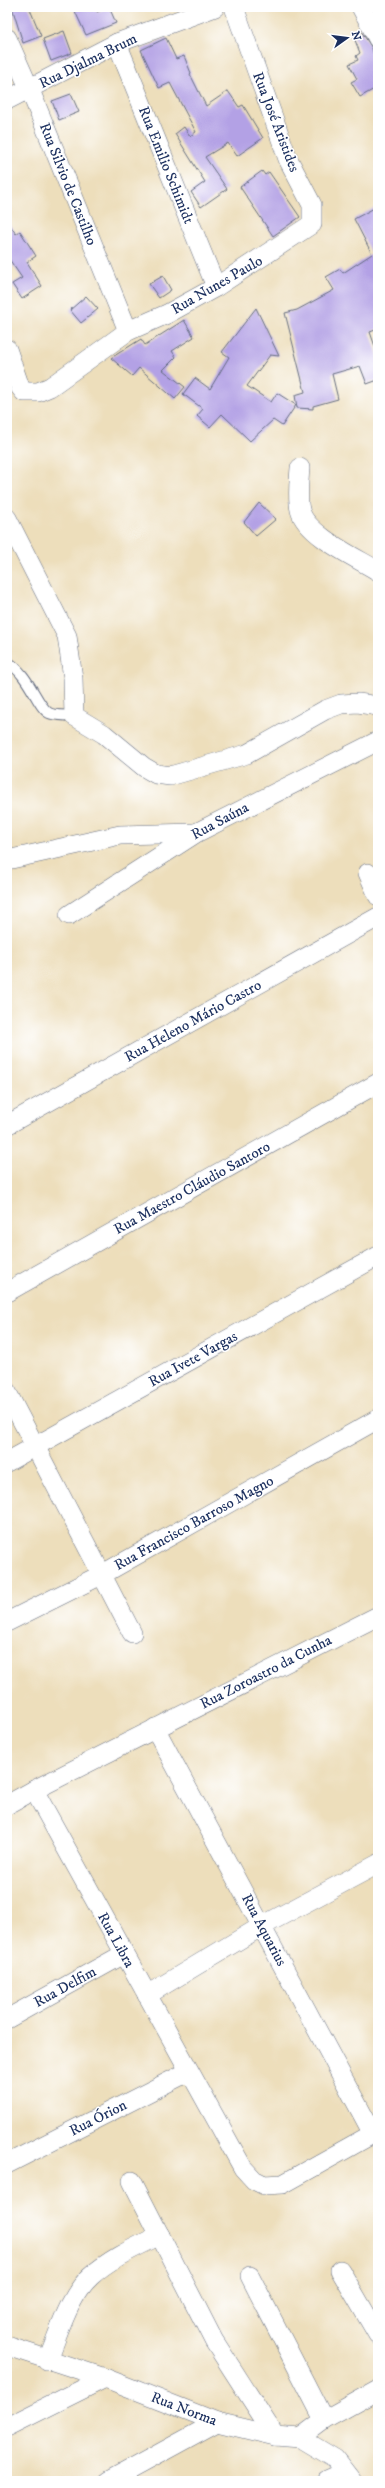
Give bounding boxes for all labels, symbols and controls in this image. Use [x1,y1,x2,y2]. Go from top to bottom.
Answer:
north arrow [327,18,367,58]
street label: Rua Djalma Brum [36,29,140,93]
text: N [348,30,364,42]
street label: Rua José Aristides [248,69,304,175]
street label: Rua Emilio Schimidt [134,104,198,227]
street label: Rua Silvio de Castilho [35,120,101,248]
street label: Rua Nunes Paulo [168,251,266,319]
street label: Rua Saúna [188,798,253,844]
street label: Rua Heleno Mário Castro [121,975,265,1067]
street label: Rua Maestro Cláudio Santoro [110,1137,274,1239]
street label: Rua Ivete Vargas [145,1327,241,1391]
street label: Rua Francisco Barroso Magno [111,1471,277,1575]
street label: Rua Zoroastro da Cunha [197,1630,336,1713]
street label: Rua Aquarius [237,1891,291,1969]
street label: Rua Libra [93,1909,139,1972]
street label: Rua Delfim [30,1962,100,2012]
street label: Rua Órion [66,2095,130,2141]
street label: Rua Norma [148,2388,220,2431]

